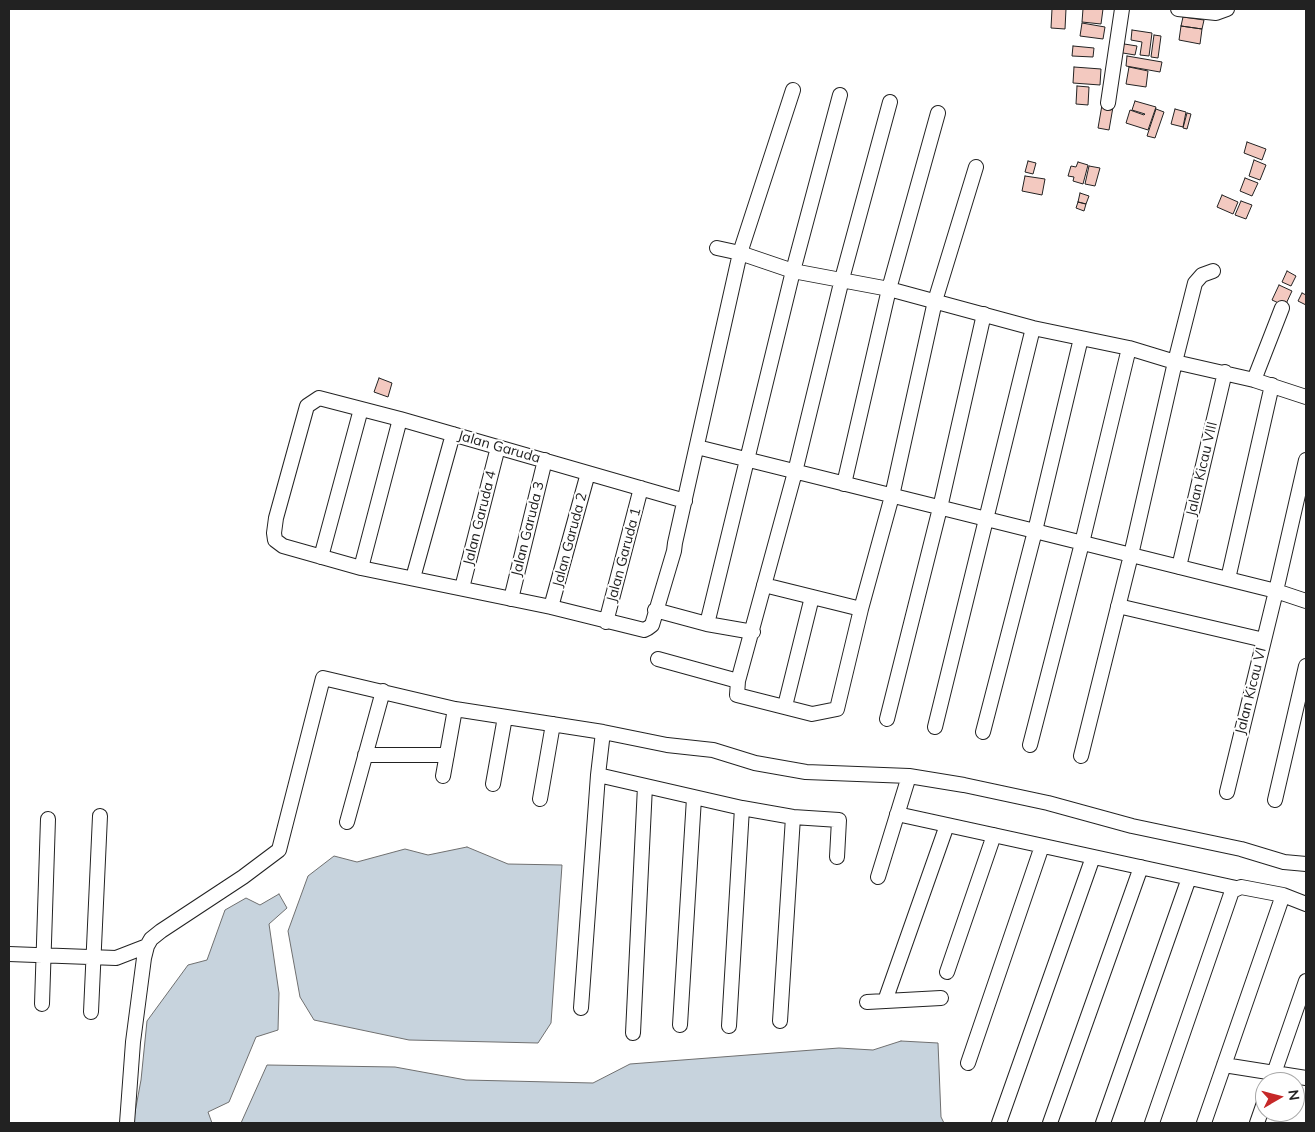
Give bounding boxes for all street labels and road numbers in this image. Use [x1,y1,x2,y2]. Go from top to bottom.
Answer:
street label: Jalan Kicau VIII [1183,420,1221,518]
street label: Jalan Garuda [456,427,542,467]
street label: Jalan Garuda 4 [460,469,500,567]
street label: Jalan Garuda 3 [508,480,548,578]
street label: Jalan Garuda 2 [549,491,591,589]
street label: Jalan Garuda 1 [603,506,645,604]
street label: Jalan Kicau VI [1232,646,1270,736]

